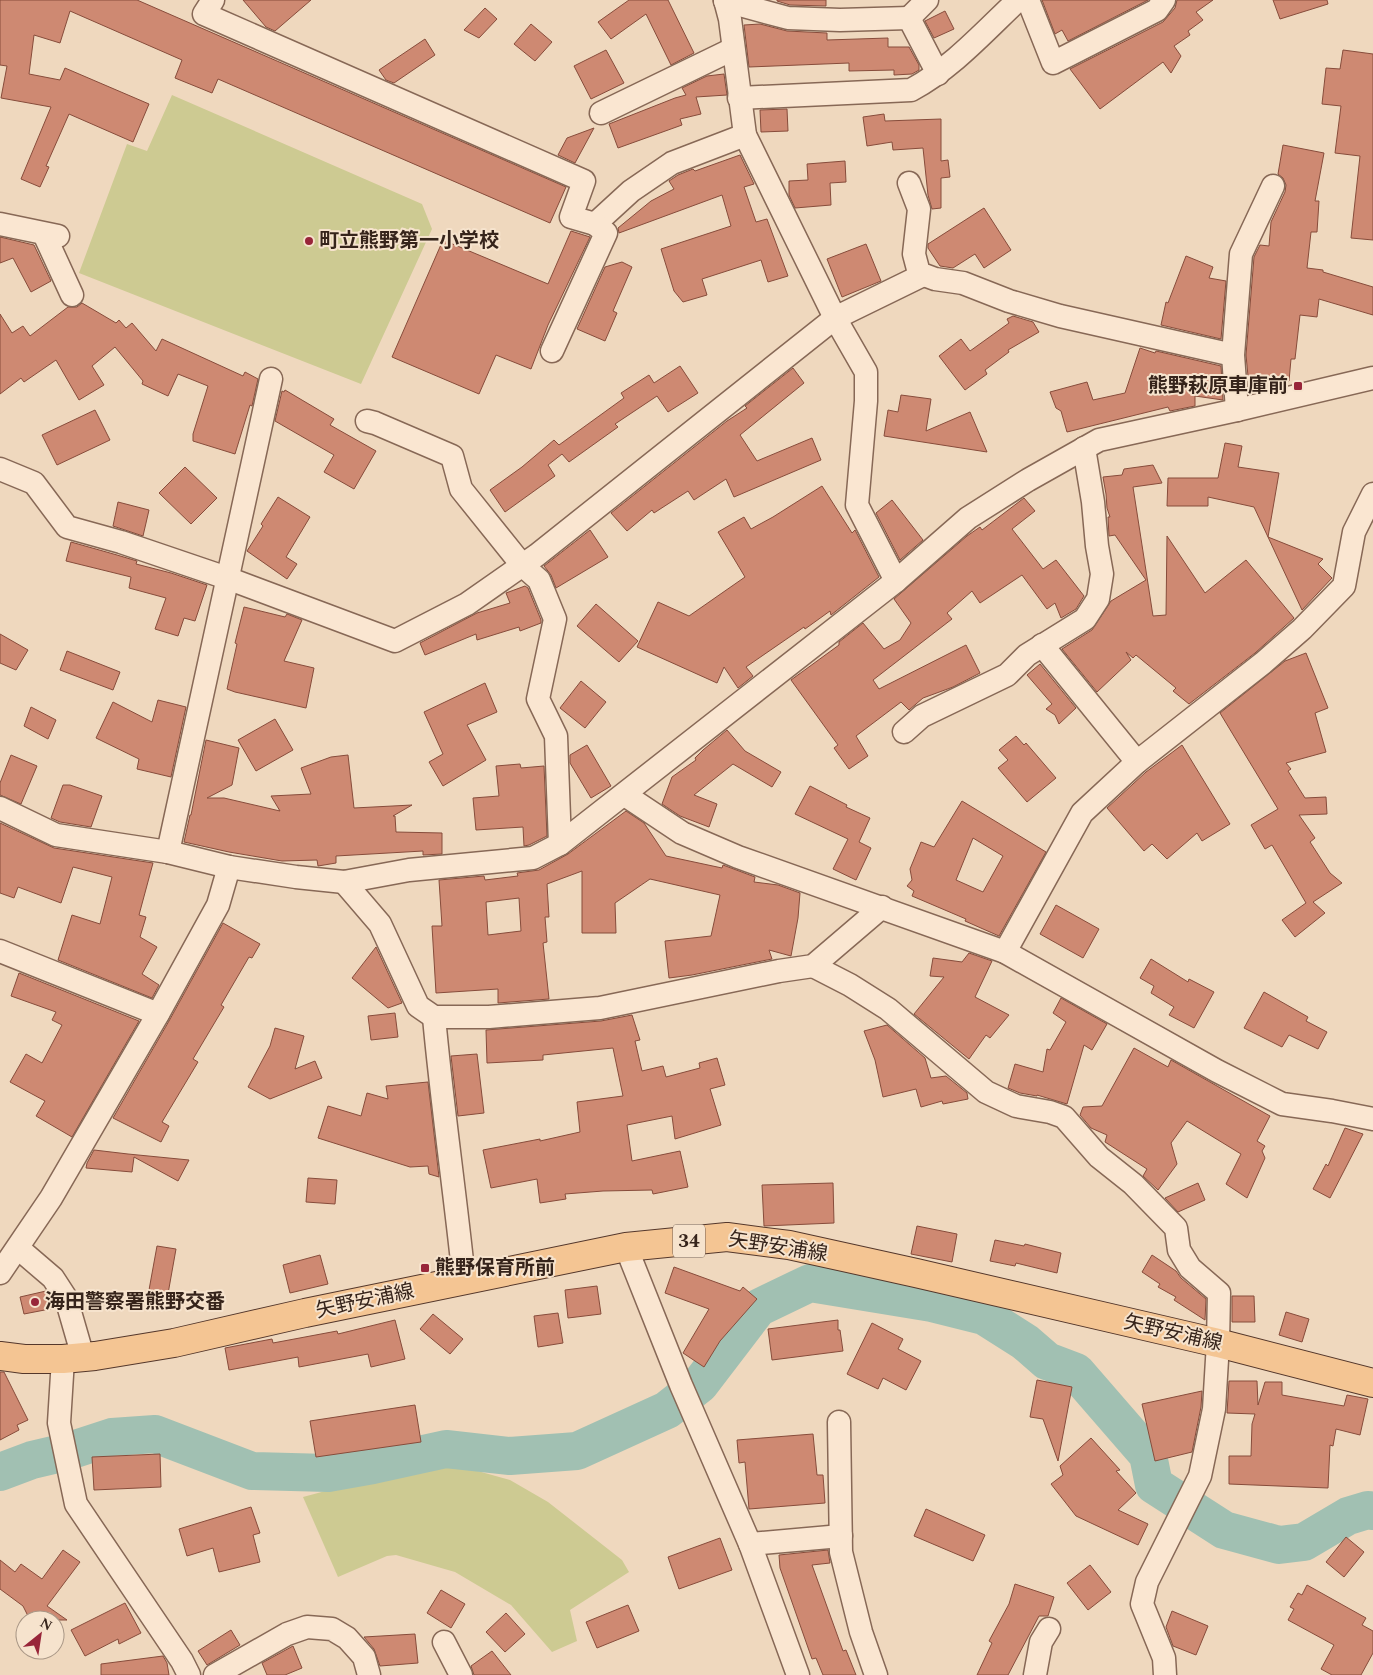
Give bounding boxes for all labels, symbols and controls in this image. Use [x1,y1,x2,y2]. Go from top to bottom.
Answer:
place label: 町立熊野第一小学校 [319,226,499,256]
marker: 町立熊野第一小学校 [303,235,315,247]
place label: 熊野萩原車庫前 [1148,371,1288,401]
marker: 熊野萩原車庫前 [1292,380,1304,392]
road number: 34 [673,1224,705,1258]
street label: 矢野安浦線 [726,1224,830,1270]
place label: 熊野保育所前 [435,1253,555,1283]
marker: 熊野保育所前 [419,1262,431,1274]
street label: 矢野安浦線 [313,1276,417,1326]
place label: 海田警察署熊野交番 [45,1287,225,1317]
marker: 海田警察署熊野交番 [29,1296,41,1308]
street label: 矢野安浦線 [1121,1307,1225,1359]
north arrow [15,1610,65,1660]
text: N [36,1612,56,1636]

